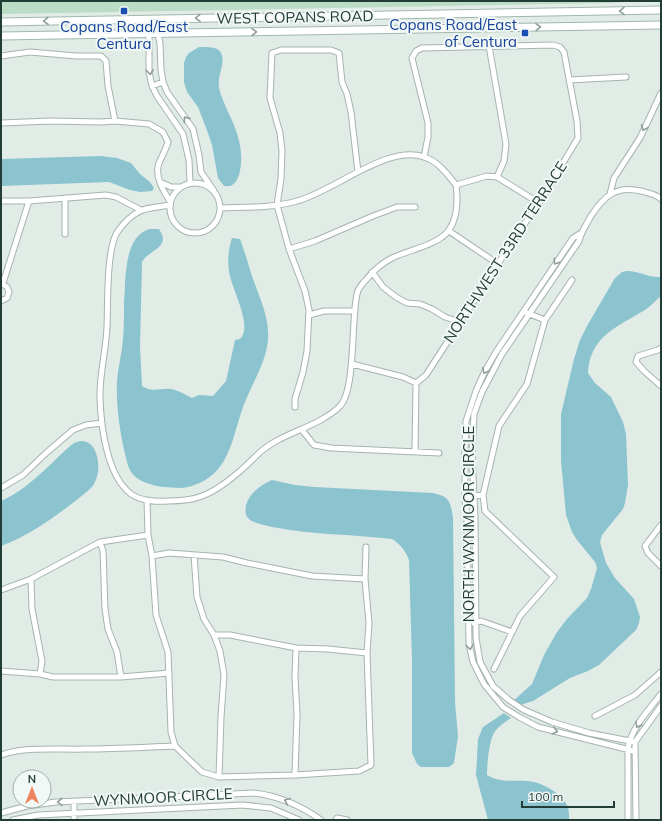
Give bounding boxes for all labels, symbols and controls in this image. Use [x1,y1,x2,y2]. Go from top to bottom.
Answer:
marker: Copans Road/East Centura [119,6,129,16]
street label: WEST COPANS ROAD [216,6,374,28]
one-way arrow [619,6,625,15]
one-way arrow [195,14,201,22]
place label: Copans Road/East of Centura [389,15,517,51]
one-way arrow [43,17,49,25]
place label: Copans Road/East Centura [60,17,188,53]
one-way arrow [535,23,541,31]
one-way arrow [251,28,257,36]
marker: Copans Road/East of Centura [520,28,530,38]
one-way arrow [145,69,154,75]
one-way arrow [184,117,191,124]
one-way arrow [641,124,649,132]
street label: NORTHWEST 33RD TERRACE [439,157,571,346]
one-way arrow [553,258,561,265]
one-way arrow [483,367,490,374]
street label: NORTH WYNMOOR CIRCLE [459,425,478,622]
one-way arrow [466,644,474,650]
one-way arrow [635,721,642,729]
one-way arrow [552,726,559,735]
north arrow [12,769,52,809]
text: N [28,772,36,786]
scale bar [522,783,614,809]
street label: WYNMOOR CIRCLE [93,784,233,810]
text: 100 m [528,789,563,804]
one-way arrow [57,798,63,807]
one-way arrow [283,798,290,806]

